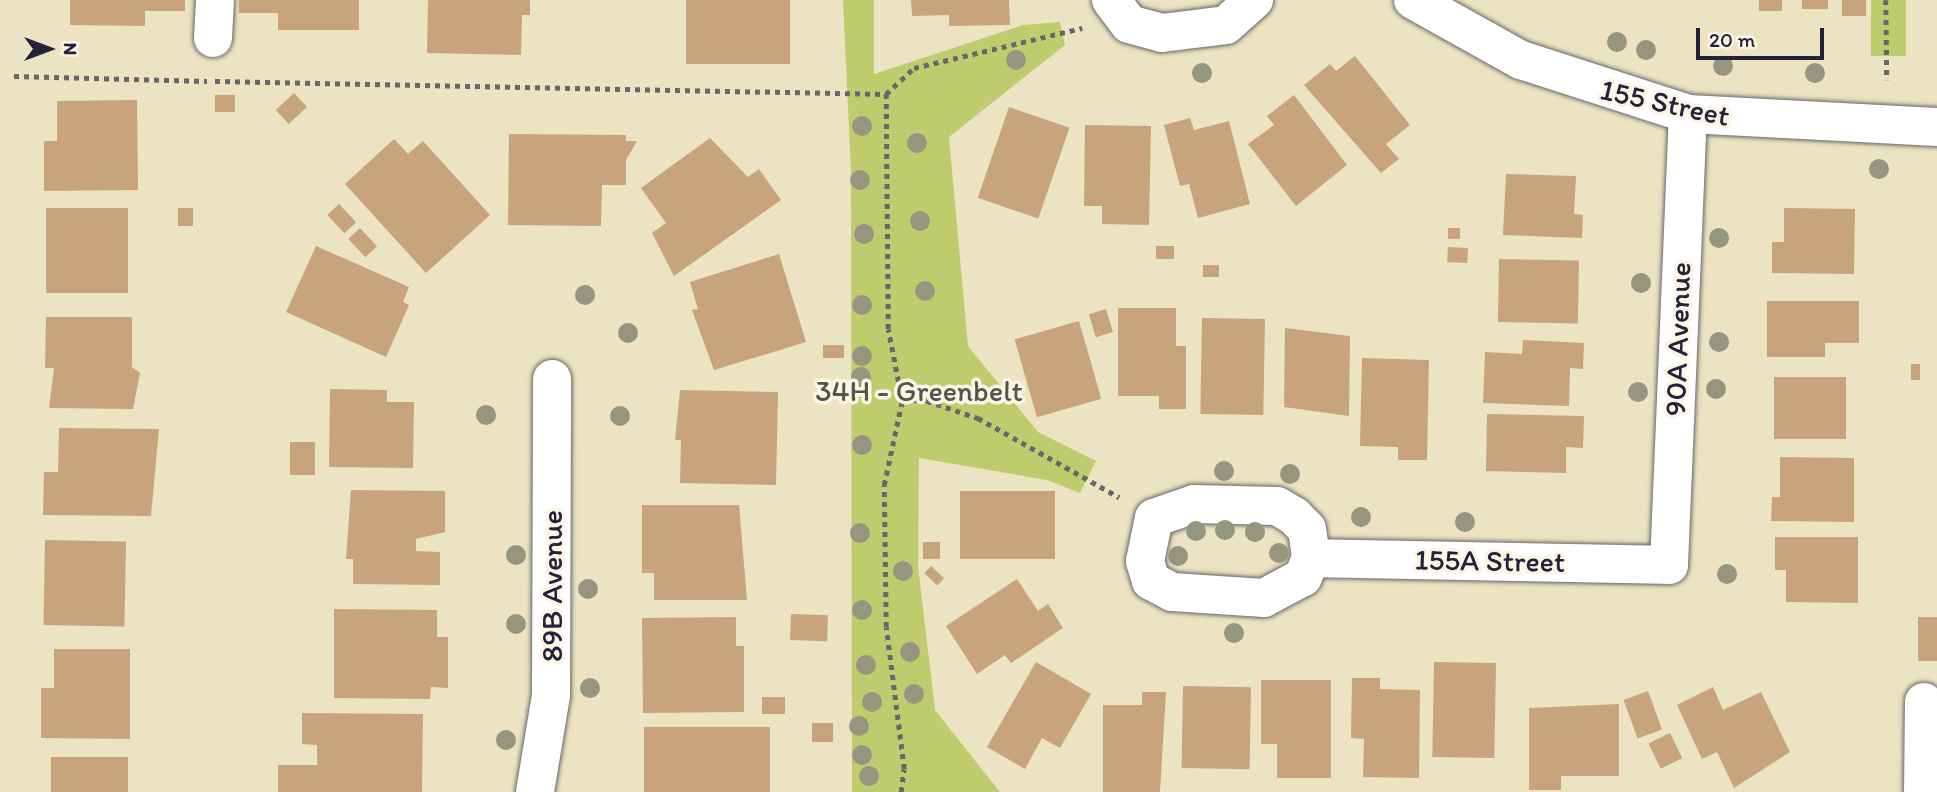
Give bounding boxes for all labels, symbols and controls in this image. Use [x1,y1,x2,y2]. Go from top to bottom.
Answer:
north arrow [14,14,84,84]
scale bar [1699,14,1827,58]
text: 20 m [1709,27,1755,52]
text: N [59,43,82,55]
street label: 155 Street [1597,72,1733,134]
street label: 90A Avenue [1657,261,1699,417]
park label: 34H - Greenbelt [815,373,1023,409]
street label: 89B Avenue [534,510,570,662]
street label: 155A Street [1414,542,1566,580]

